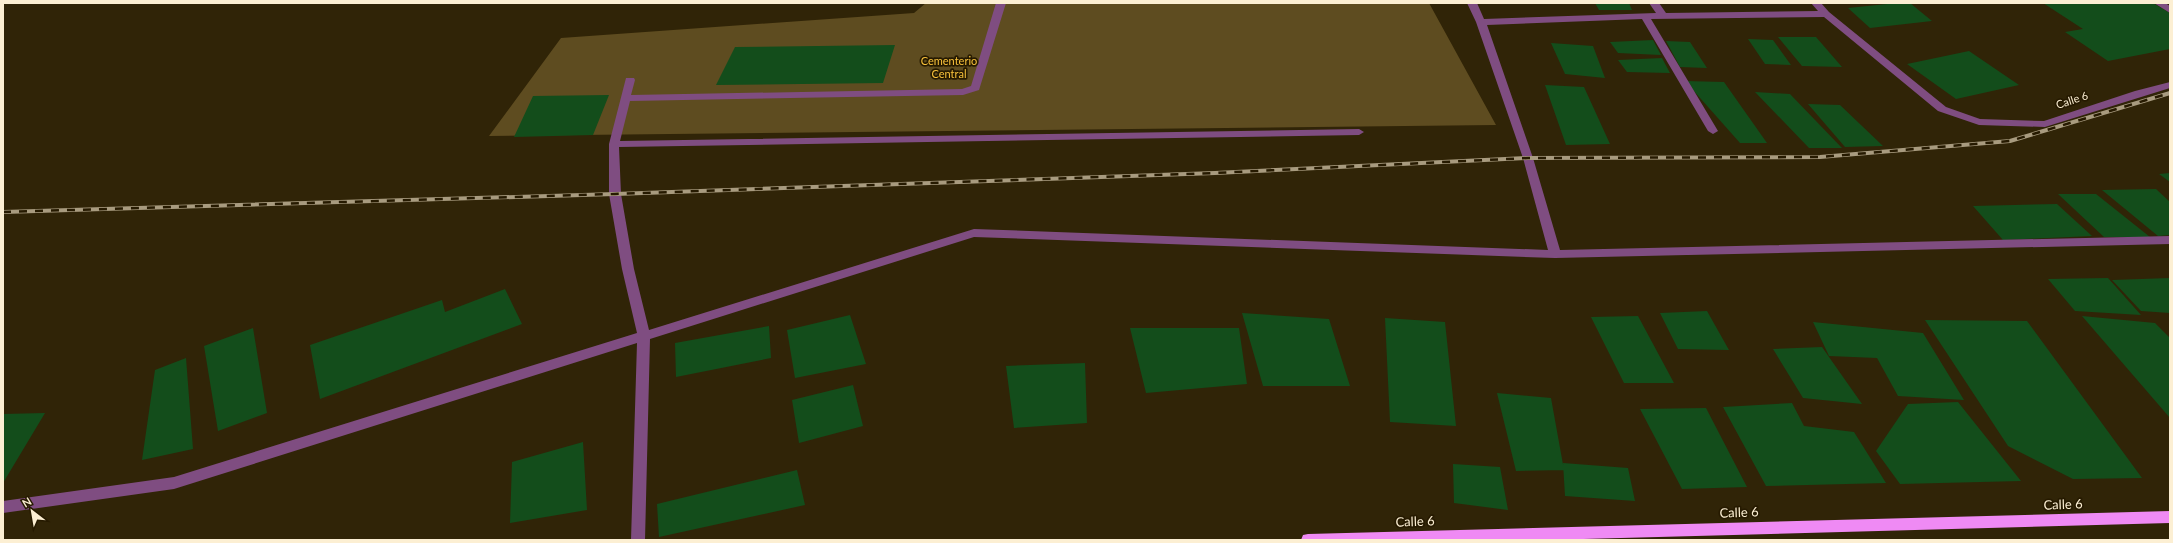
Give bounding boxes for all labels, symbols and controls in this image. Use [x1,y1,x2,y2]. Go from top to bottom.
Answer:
park label: Cementerio Central [921,54,977,80]
street label: Calle 6 [2054,88,2090,111]
north arrow [12,491,52,531]
text: N [20,494,34,510]
street label: Calle 6 [2043,495,2083,513]
street label: Calle 6 [1719,503,1759,521]
street label: Calle 6 [1395,512,1435,530]

